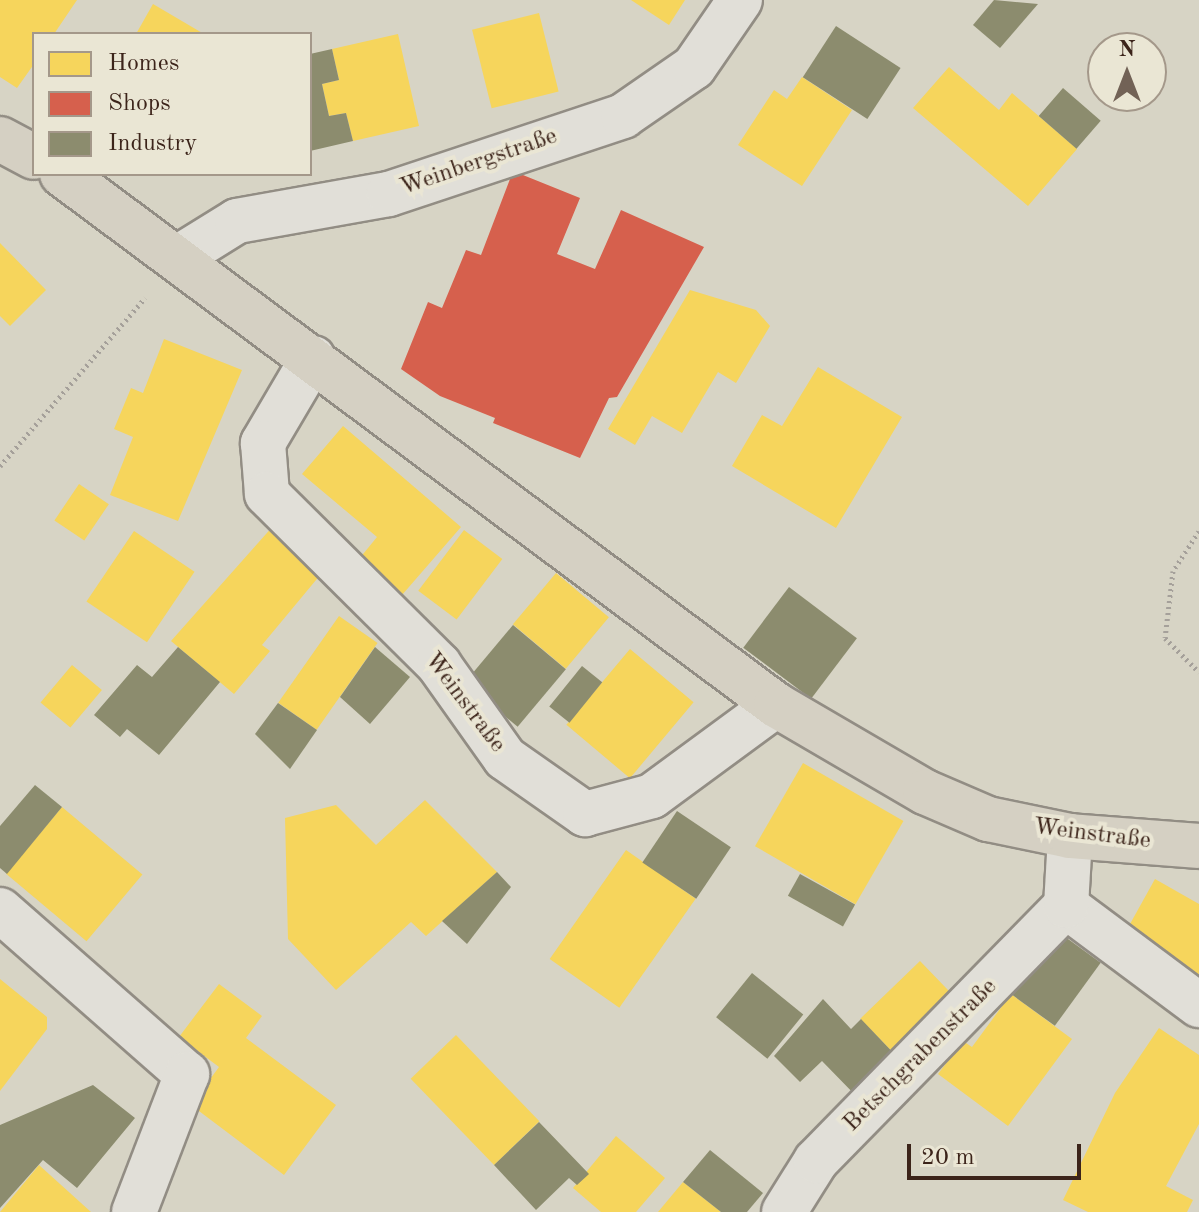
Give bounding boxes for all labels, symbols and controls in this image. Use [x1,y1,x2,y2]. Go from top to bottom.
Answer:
legend [32,32,312,176]
north arrow [1087,32,1167,112]
text: N [1119,39,1135,61]
text: Homes [108,52,179,76]
text: Shops [108,92,171,116]
street label: Weinbergstraße [397,123,561,203]
text: Industry [108,132,197,156]
street label: Weinstraße [417,647,511,759]
street label: Weinstraße [1032,814,1152,856]
street label: Betschgrabenstraße [838,973,1004,1139]
scale bar [911,1128,1085,1178]
text: 20 m [921,1146,975,1170]

